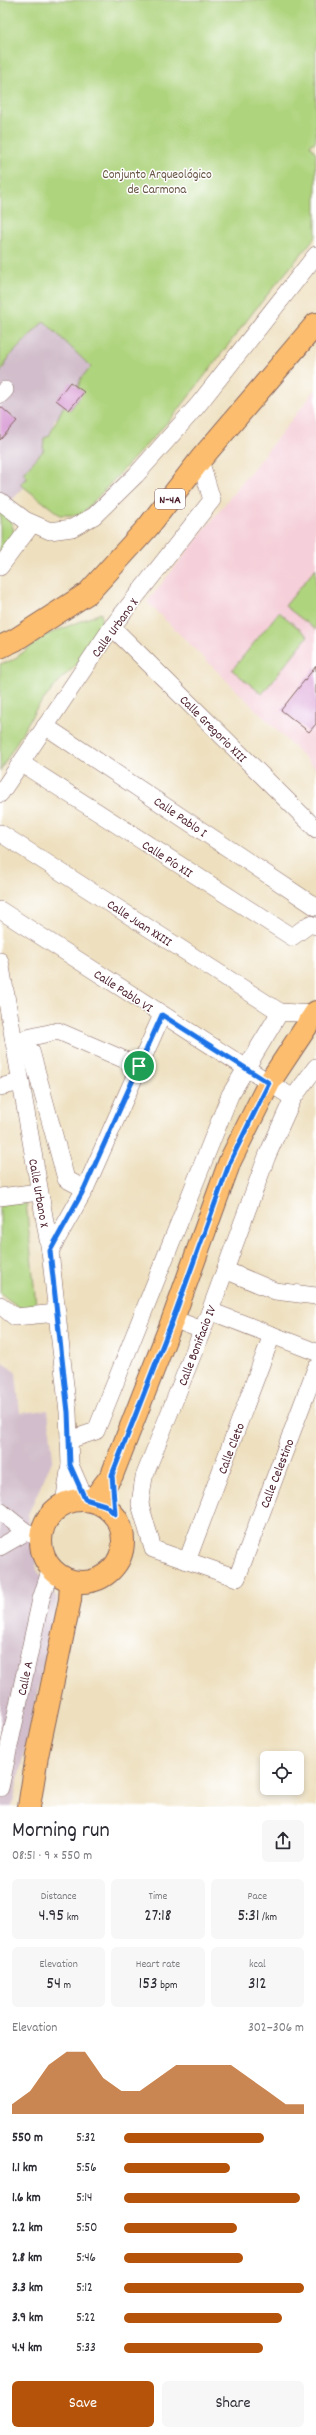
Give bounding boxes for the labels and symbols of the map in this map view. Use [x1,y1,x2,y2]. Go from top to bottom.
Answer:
park label: Conjunto Arqueológico de Carmona [102,166,212,200]
road number: N-4A [155,489,185,509]
street label: Calle Urbano X [88,594,144,662]
street label: Calle Gregorio XIII [174,692,250,768]
street label: Calle Pablo I [149,793,210,843]
street label: Calle Pío XII [138,837,196,884]
street label: Calle Juan XXIII [102,896,175,952]
street label: Calle Pablo VI [89,966,156,1018]
pin [122,1049,156,1083]
street label: Calle Urbano X [22,1158,53,1230]
street label: Calle Bonifacio IV [174,1302,223,1389]
street label: Calle Cleto [214,1420,251,1477]
street label: Calle Celestino [256,1436,300,1511]
street label: Calle A [14,1660,39,1697]

